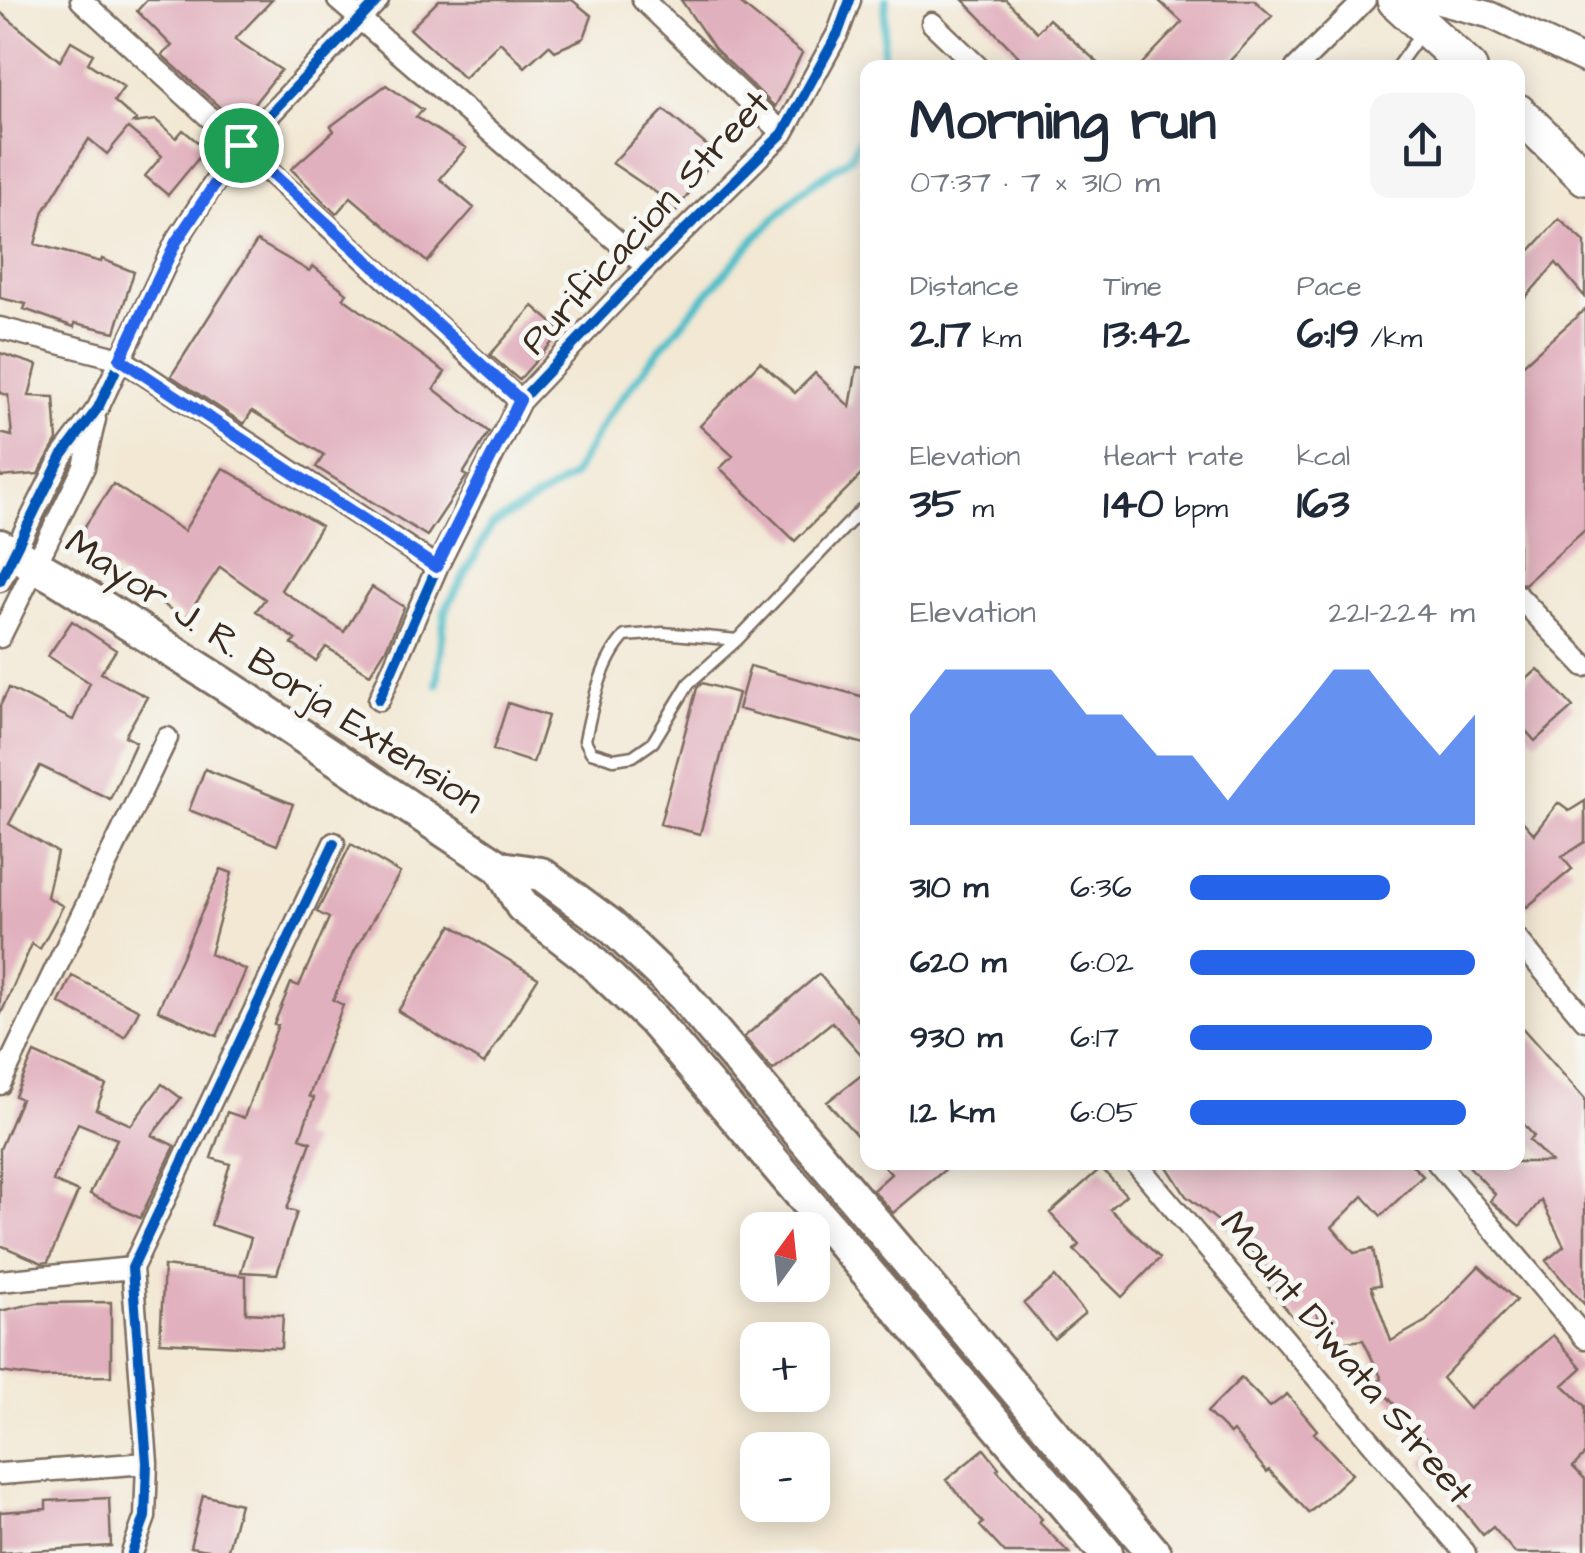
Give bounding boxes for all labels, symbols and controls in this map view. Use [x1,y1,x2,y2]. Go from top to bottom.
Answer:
street label: Purificacion Street [509,79,783,367]
text: Morning run [910,84,1216,160]
button: share [1370,93,1475,198]
pin [199,103,284,188]
icon: arrive [214,118,269,173]
text: 07:37 · 7 × 310 m [910,160,1160,205]
text: Distance [910,267,1019,306]
text: Time [1103,267,1162,306]
text: Pace [1297,267,1362,306]
text: 2.17 [910,306,971,364]
text: 13:42 [1103,306,1190,364]
text: 6:19 [1297,306,1359,364]
text: km [971,319,1021,358]
text: /km [1359,319,1422,358]
text: Elevation [910,437,1020,476]
text: Heart rate [1103,437,1244,476]
text: kcal [1297,437,1350,476]
text: 35 [910,476,961,534]
text: 140 [1103,476,1164,534]
text: 163 [1297,476,1350,534]
text: m [961,489,994,528]
text: bpm [1164,489,1228,528]
street label: Mayor J. R. Borja Extension [54,517,493,828]
text: Elevation [910,590,1036,635]
text: 221–224 m [1328,590,1475,635]
text: 310 m [910,865,988,910]
text: 6:36 [1070,865,1132,910]
text: 620 m [910,940,1006,985]
text: 6:02 [1070,940,1134,985]
text: 930 m [910,1015,1002,1060]
text: 6:17 [1070,1015,1119,1060]
text: 1.2 km [910,1090,994,1135]
text: 6:05 [1070,1090,1138,1135]
street label: Mount Diwata Street [1207,1200,1485,1516]
north arrow [740,1212,830,1302]
map controls [740,1212,830,1522]
button: + [740,1322,830,1412]
button: − [740,1432,830,1522]

